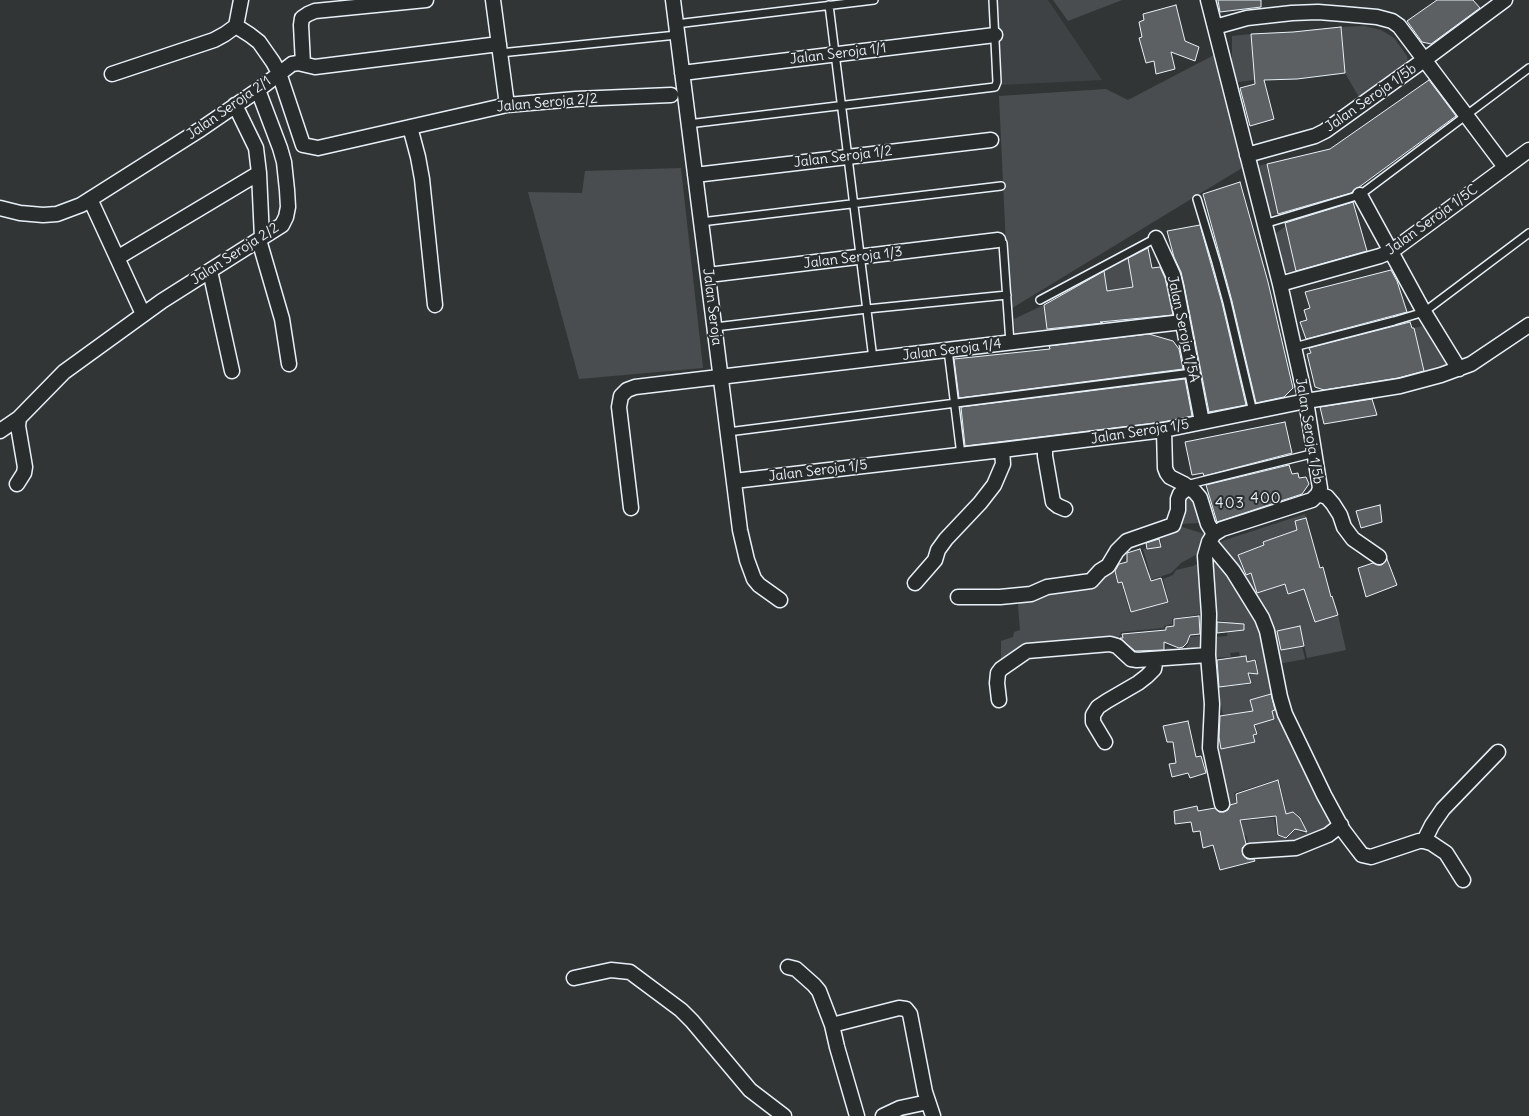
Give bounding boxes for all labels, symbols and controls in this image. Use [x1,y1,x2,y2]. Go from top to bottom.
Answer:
street label: Jalan Seroja 1/1 [789,40,887,68]
street label: Jalan Seroja 1/5b [1322,60,1420,136]
street label: Jalan Seroja 2/1 [184,73,274,143]
street label: Jalan Seroja 2/2 [496,90,598,116]
street label: Jalan Seroja 1/2 [793,143,893,171]
street label: Jalan Seroja 1/5C [1383,181,1481,259]
street label: Jalan Seroja 2/2 [188,219,282,289]
street label: Jalan Seroja 1/3 [803,244,903,272]
street label: Jalan Seroja [699,267,725,347]
street label: Jalan Seroja 1/5A [1163,274,1203,384]
street label: Jalan Seroja 1/4 [902,336,1002,364]
street label: Jalan Seroja 1/5b [1291,377,1327,485]
street label: Jalan Seroja 1/5 [1090,416,1190,448]
street label: Jalan Seroja 1/5 [768,457,868,485]
district label: 400 [1250,490,1282,508]
district label: 403 [1215,495,1245,513]

